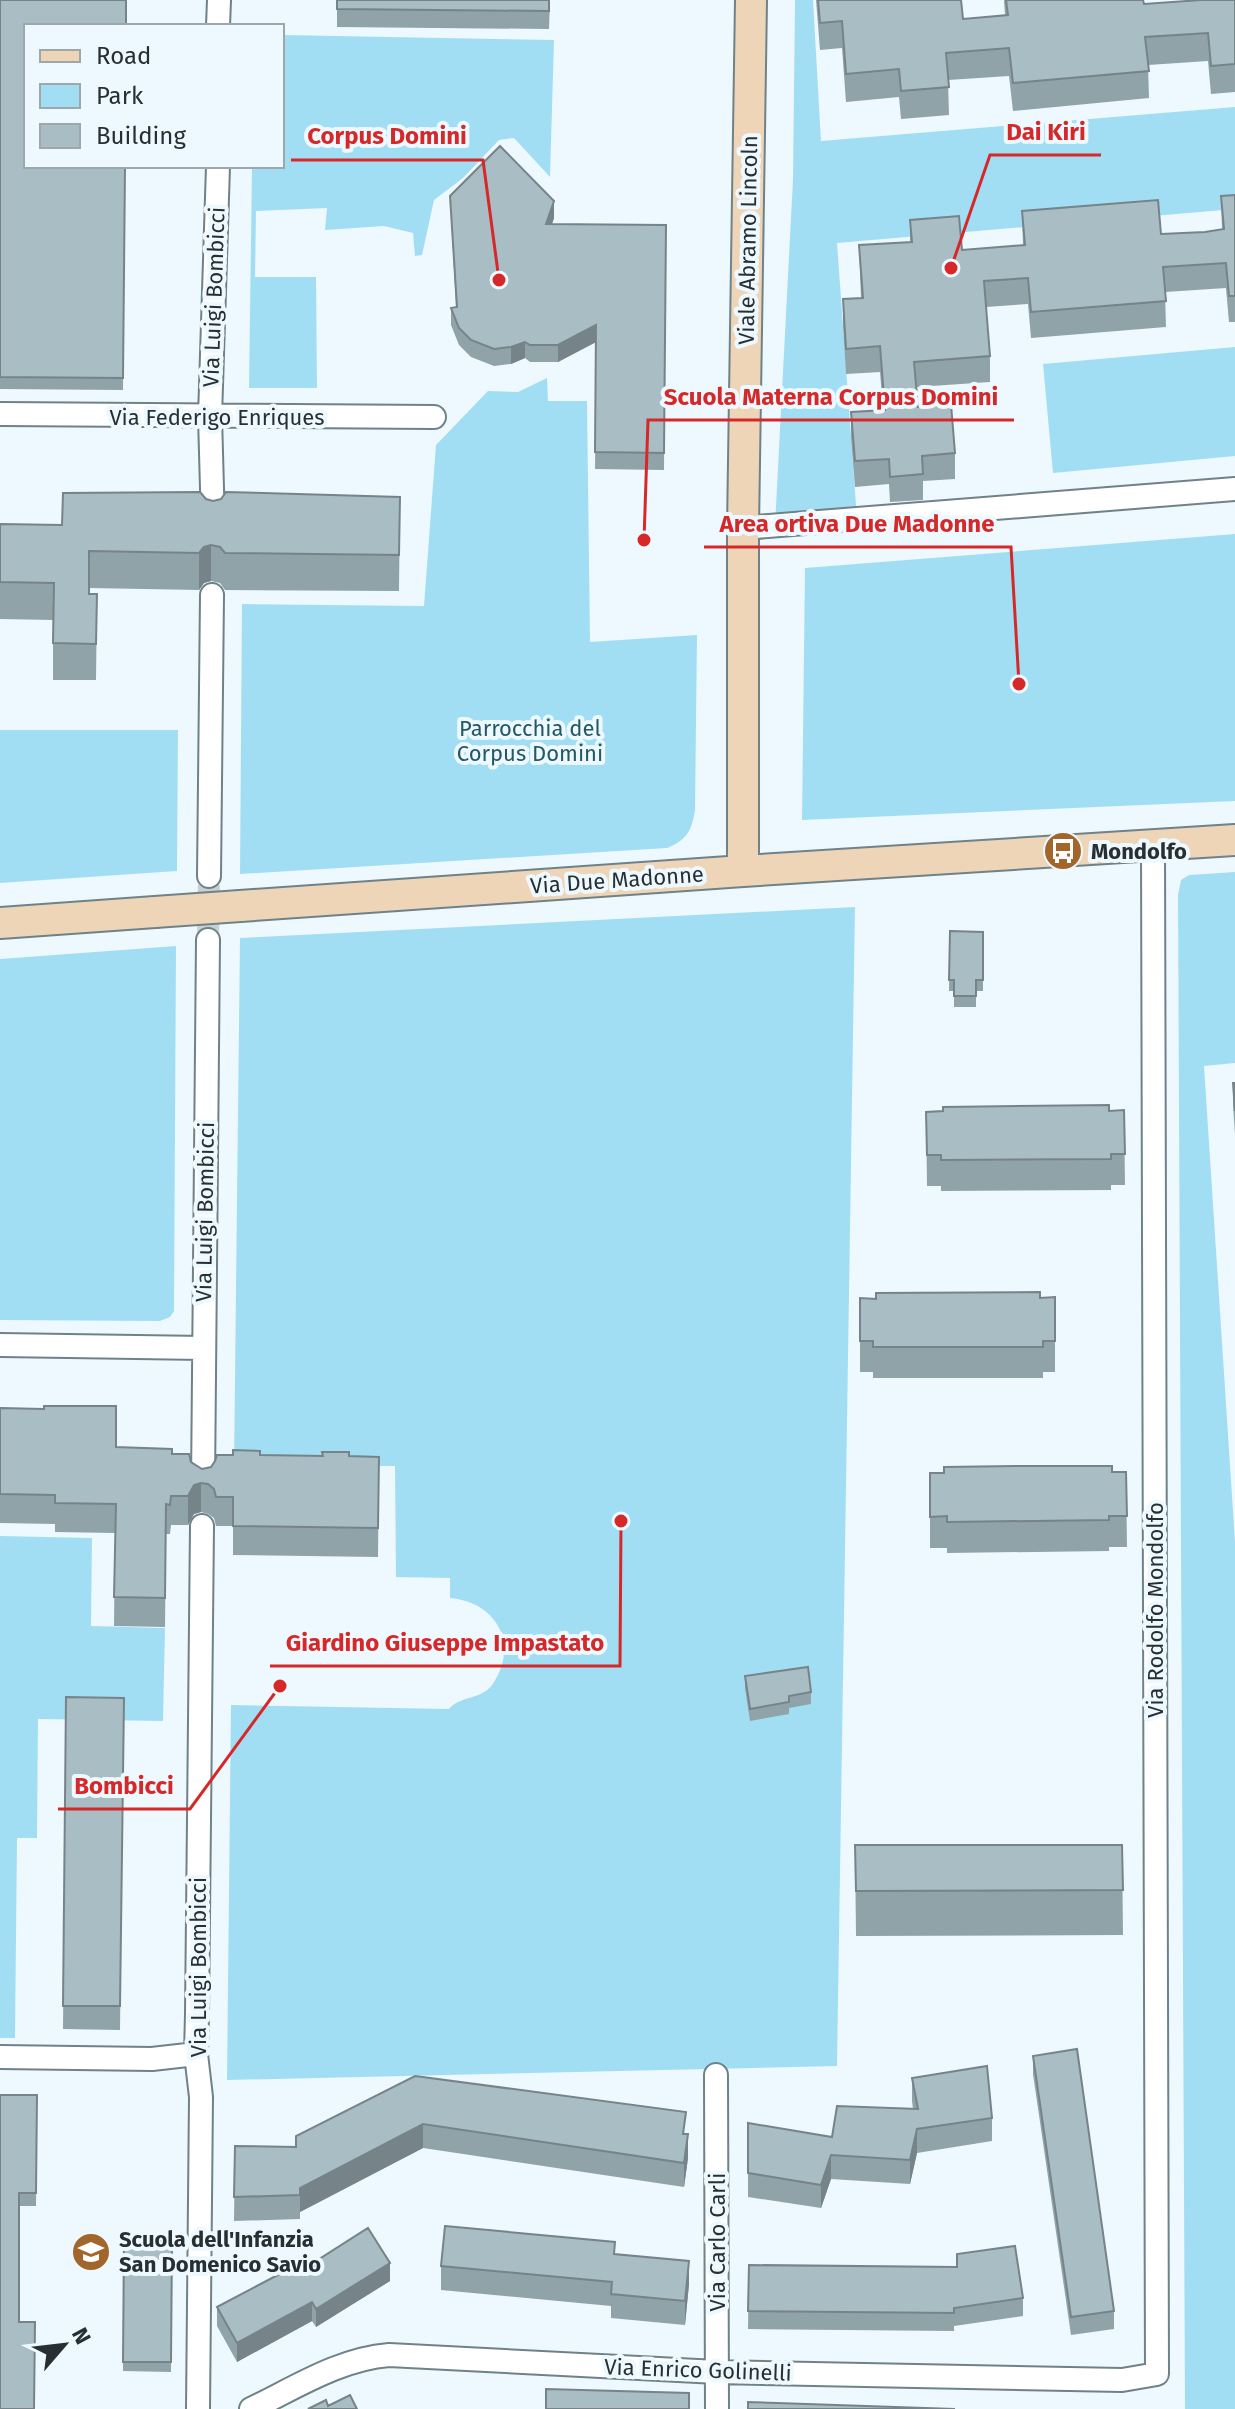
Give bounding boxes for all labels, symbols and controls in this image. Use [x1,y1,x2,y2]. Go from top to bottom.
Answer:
legend [24,24,284,168]
text: Road [96,42,151,70]
text: Park [96,82,144,110]
callout: Dai Kiri [990,107,1101,155]
callout: Corpus Domini [291,112,483,160]
text: Dai Kiri [1006,118,1086,146]
text: Building [96,122,186,150]
text: Corpus Domini [307,122,467,150]
street label: Viale Abramo Lincoln [733,135,763,345]
street label: Via Luigi Bombicci [197,206,231,388]
callout: Scuola Materna Corpus Domini [648,372,1014,420]
text: Scuola Materna Corpus Domini [664,383,998,411]
street label: Via Federigo Enriques [109,404,325,431]
callout: Area ortiva Due Madonne [704,499,1011,547]
text: Area ortiva Due Madonne [719,510,994,538]
park label: Parrocchia del Corpus Domini [457,715,603,767]
bus stop icon: Mondolfo [1042,830,1084,872]
place label: Mondolfo [1091,838,1187,865]
street label: Via Due Madonne [529,860,705,900]
street label: Via Luigi Bombicci [190,1122,220,1302]
street label: Via Rodolfo Mondolfo [1142,1502,1169,1718]
callout: Giardino Giuseppe Impastato [270,1618,620,1666]
text: Giardino Giuseppe Impastato [286,1629,604,1657]
callout: Bombicci [58,1761,190,1809]
text: Bombicci [74,1772,174,1800]
street label: Via Luigi Bombicci [185,1877,212,2057]
street label: Via Carlo Carli [704,2172,731,2312]
place label: Scuola dell'Infanzia San Domenico Savio [119,2226,321,2278]
school or university icon: Scuola dell'Infanzia San Domenico Savio [70,2231,112,2273]
north arrow [24,2305,104,2385]
text: N [66,2323,97,2349]
street label: Via Enrico Golinelli [604,2353,792,2387]

